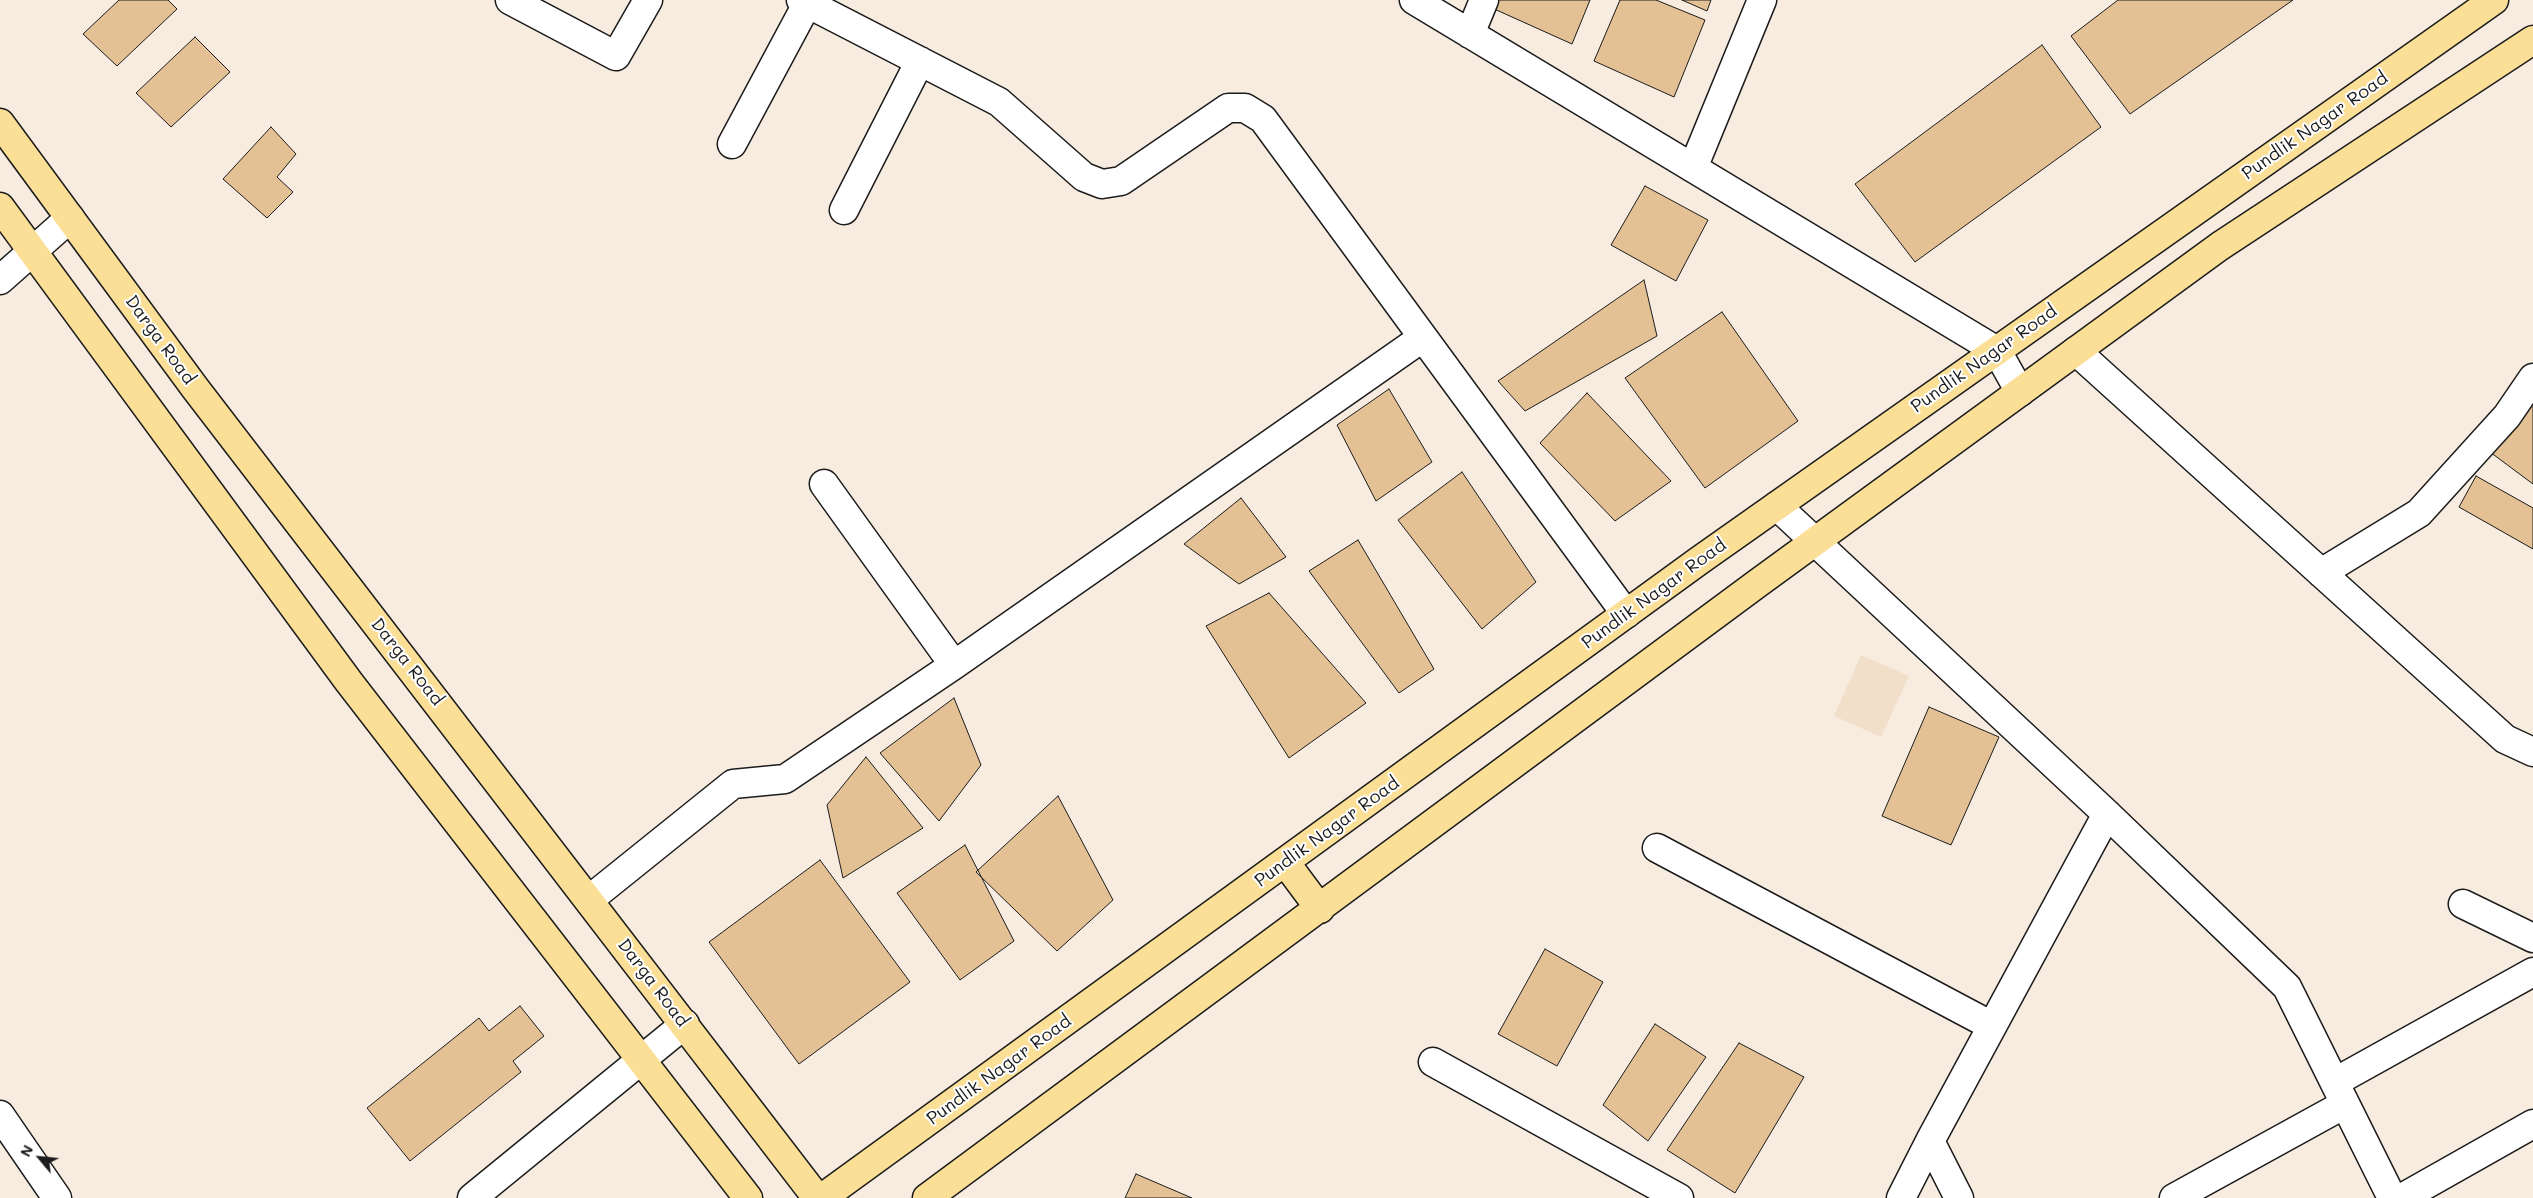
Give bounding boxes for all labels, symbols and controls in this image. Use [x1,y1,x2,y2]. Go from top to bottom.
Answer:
street label: Pundlik Nagar Road [2238,67,2392,185]
street label: Darga Road [120,291,200,389]
street label: Pundlik Nagar Road [1907,300,2061,418]
street label: Pundlik Nagar Road [1578,534,1730,654]
street label: Darga Road [366,614,448,710]
street label: Pundlik Nagar Road [1251,772,1403,892]
street label: Darga Road [613,935,693,1031]
street label: Pundlik Nagar Road [923,1010,1075,1130]
north arrow [15,1133,65,1183]
text: N [15,1142,37,1160]

